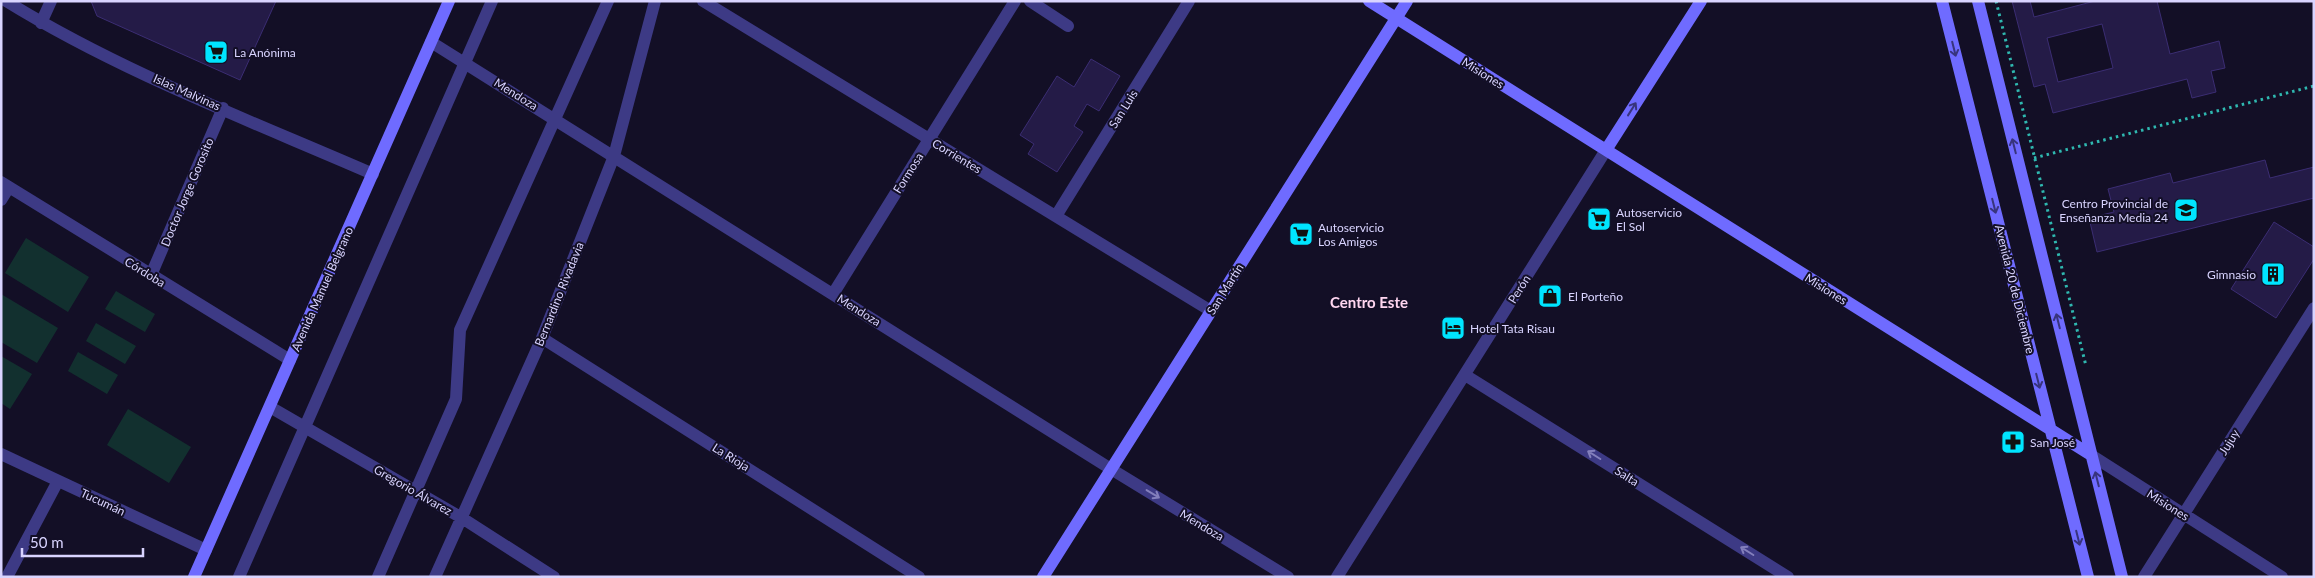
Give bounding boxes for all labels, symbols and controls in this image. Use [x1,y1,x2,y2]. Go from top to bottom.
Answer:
supermarket icon: La Anónima [203,39,229,65]
one-way arrow [1950,40,1959,56]
place label: La Anónima [234,45,296,60]
street label: Misiones [1459,54,1507,92]
street label: Islas Malvinas [151,70,223,114]
street label: Mendoza [491,75,541,113]
street label: San Luis [1105,87,1141,131]
one-way arrow [1627,102,1637,116]
street label: Doctor Jorge Gorosito [157,135,217,249]
street label: Corrientes [930,135,984,177]
one-way arrow [2009,139,2018,155]
street label: Formosa [890,150,926,196]
place label: Centro Provincial de Enseñanza Media 24 [2059,196,2168,225]
school or university icon: Centro Provincial de Enseñanza Media 24 [2173,197,2199,223]
one-way arrow [1990,198,1999,214]
place label: Autoservicio El Sol [1616,205,1682,234]
supermarket icon: Autoservicio El Sol [1586,206,1612,232]
place label: Autoservicio Los Amigos [1318,220,1384,249]
supermarket icon: Autoservicio Los Amigos [1288,221,1314,247]
street label: Avenida 20 de Diciembre [1992,223,2038,355]
street label: Avenida Manuel Belgrano [288,224,356,354]
street label: Bernardino Rivadavia [531,240,587,348]
street label: Córdoba [122,254,168,290]
street label: San Martín [1203,261,1247,317]
building icon: Gimnasio [2260,261,2286,287]
place label: Gimnasio [2207,267,2256,282]
street label: Misiones [1802,270,1850,308]
street label: Perón [1504,272,1534,306]
shop icon: El Porteño [1537,283,1563,309]
place label: El Porteño [1568,289,1623,304]
street label: Mendoza [834,291,884,329]
district label: Centro Este [1330,293,1408,311]
one-way arrow [2053,313,2062,329]
hotel icon: Hotel Tata Risau [1440,315,1466,341]
place label: Hotel Tata Risau [1470,321,1555,336]
one-way arrow [2034,372,2043,388]
street label: Jujuy [2215,426,2243,458]
pharmacy icon: San José [2000,429,2026,455]
place label: San José [2030,435,2075,450]
street label: La Rioja [710,440,752,474]
one-way arrow [1588,450,1602,460]
street label: Gregorio Álvarez [371,462,455,519]
street label: Salta [1612,463,1642,489]
one-way arrow [2092,471,2101,487]
street label: Tucumán [78,485,128,519]
street label: Misiones [2144,486,2192,524]
one-way arrow [1146,489,1160,500]
street label: Mendoza [1177,506,1227,544]
scale bar [22,526,144,558]
one-way arrow [2074,530,2083,546]
text: 50 m [30,533,64,551]
one-way arrow [1740,546,1754,556]

